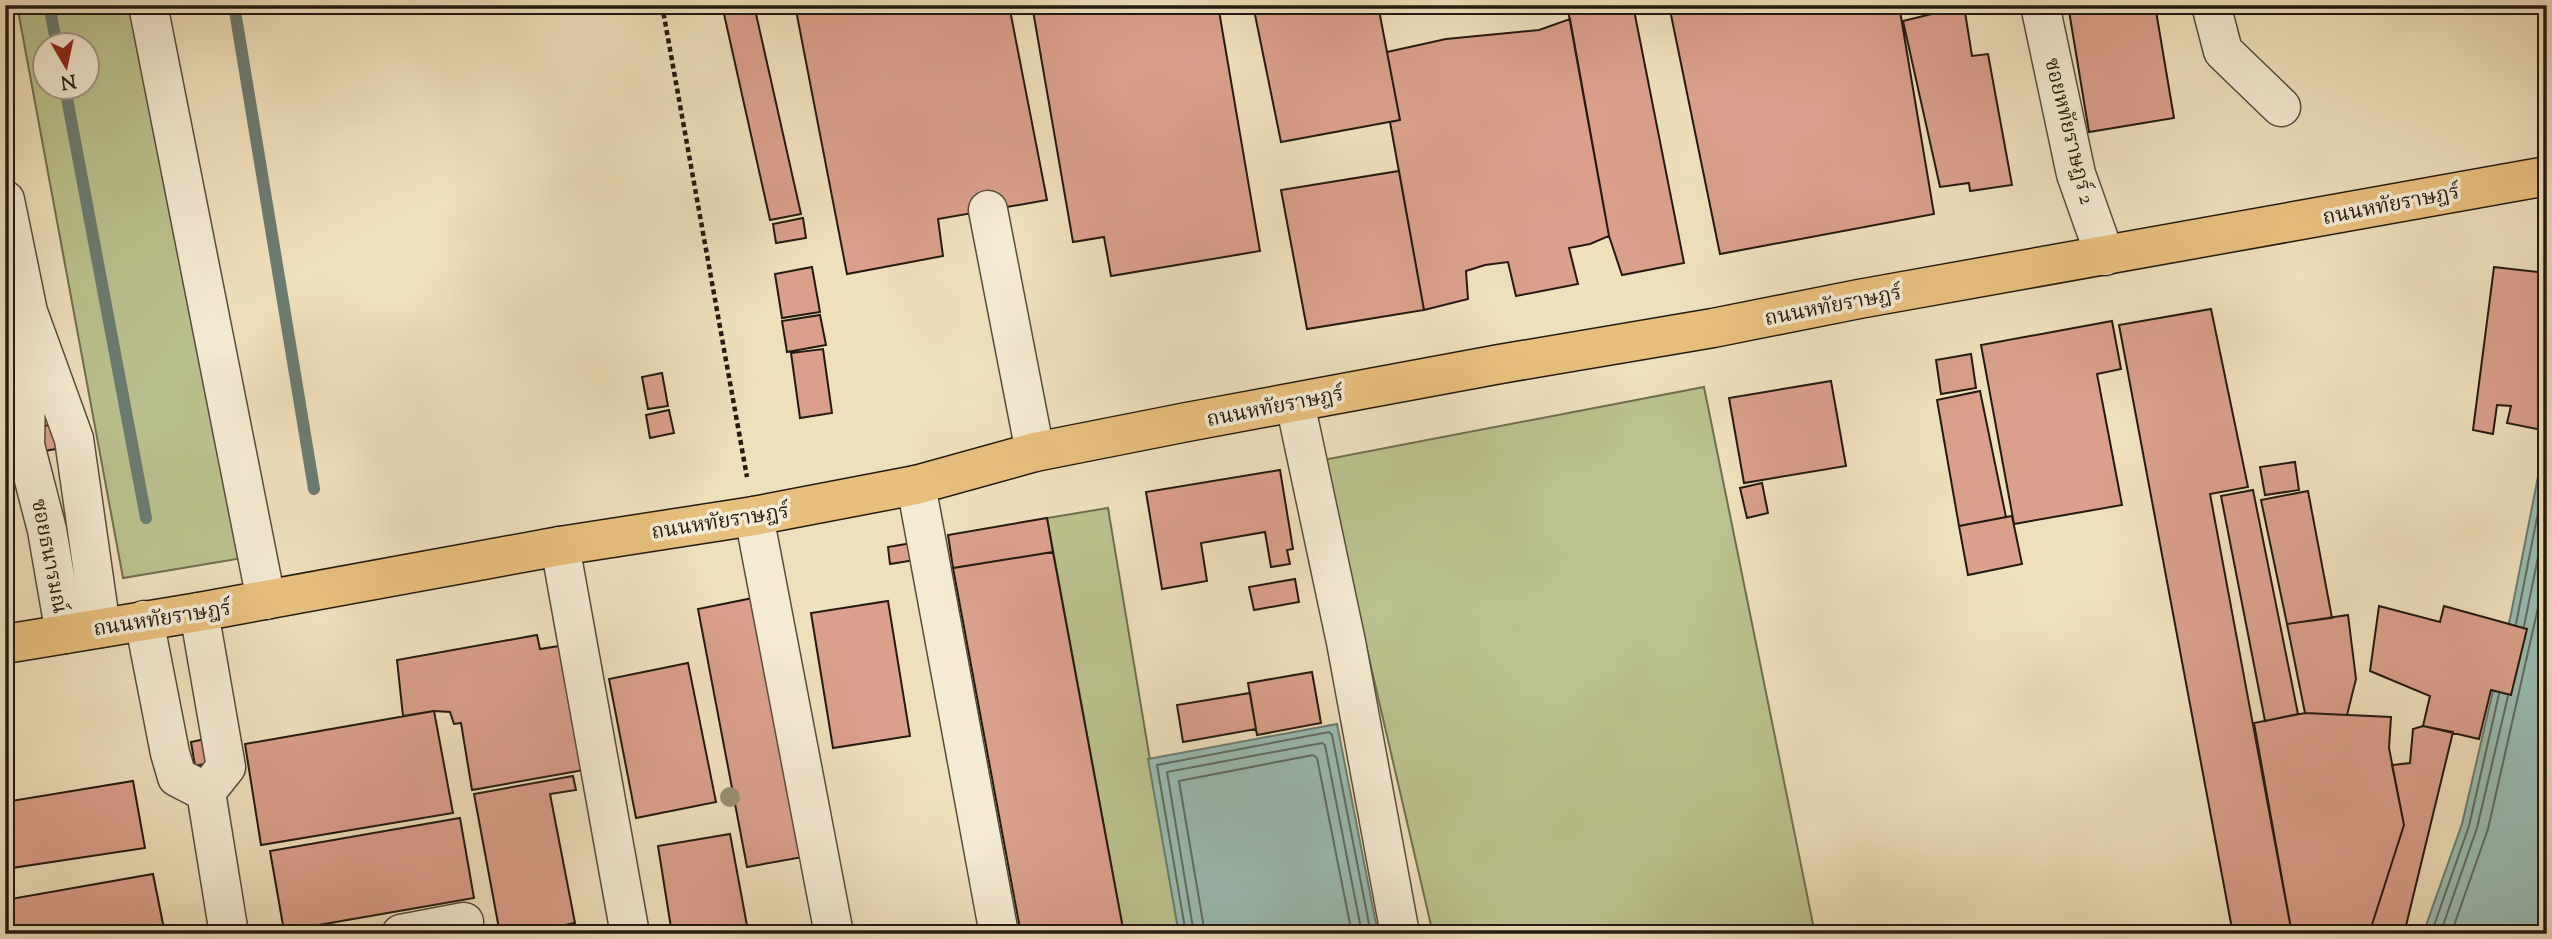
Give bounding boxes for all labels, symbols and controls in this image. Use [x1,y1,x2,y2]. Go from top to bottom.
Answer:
north arrow [32,32,102,102]
street label: ซอยหทัยราษฎร์ 2 [2035,55,2101,208]
text: N [59,66,78,95]
street label: ถนนหทัยราษฎร์ [2320,178,2464,234]
street label: ถนนหทัยราษฎร์ [1762,279,1906,335]
street label: ถนนหทัยราษฎร์ [1204,380,1348,436]
street label: ซอยธนารมณ์ [22,496,74,616]
street label: ถนนหทัยราษฎร์ [649,497,792,549]
street label: ถนนหทัยราษฎร์ [91,594,234,646]

